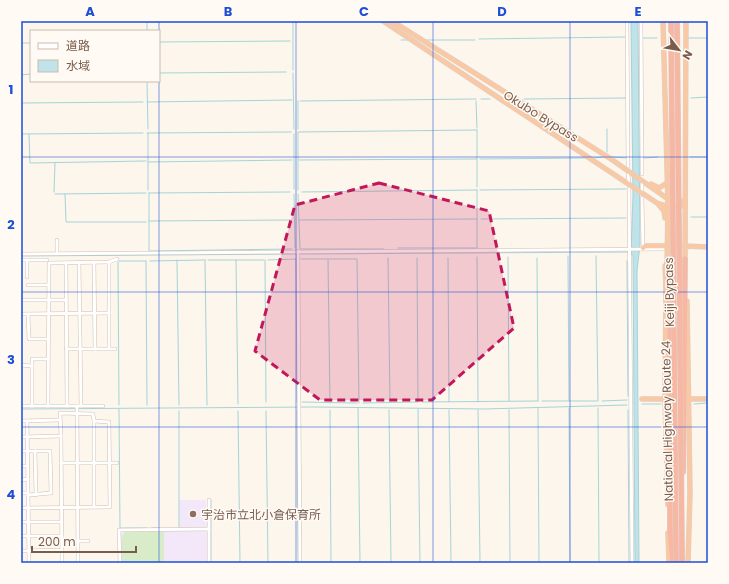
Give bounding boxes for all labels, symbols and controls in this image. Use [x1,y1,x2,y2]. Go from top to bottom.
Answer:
text: A [85,2,95,21]
text: B [224,2,233,21]
text: C [359,2,369,21]
text: D [497,2,507,21]
text: E [634,2,642,21]
legend [30,30,160,82]
north arrow [659,30,699,70]
text: 道路 [66,37,90,54]
text: N [679,47,697,63]
text: 水域 [66,57,90,74]
text: 1 [9,80,13,99]
street label: Okubo Bypass [500,86,582,146]
text: 2 [7,215,15,234]
street label: Keiji Bypass [660,257,678,327]
street label: National Highway Route 24 [657,340,677,501]
text: 3 [7,350,15,369]
text: 4 [7,485,16,504]
place label: 宇治市立北小倉保育所 [201,506,321,523]
marker: 宇治市立北小倉保育所 [188,509,198,519]
scale bar [32,528,136,554]
text: 200 m [38,533,76,550]

